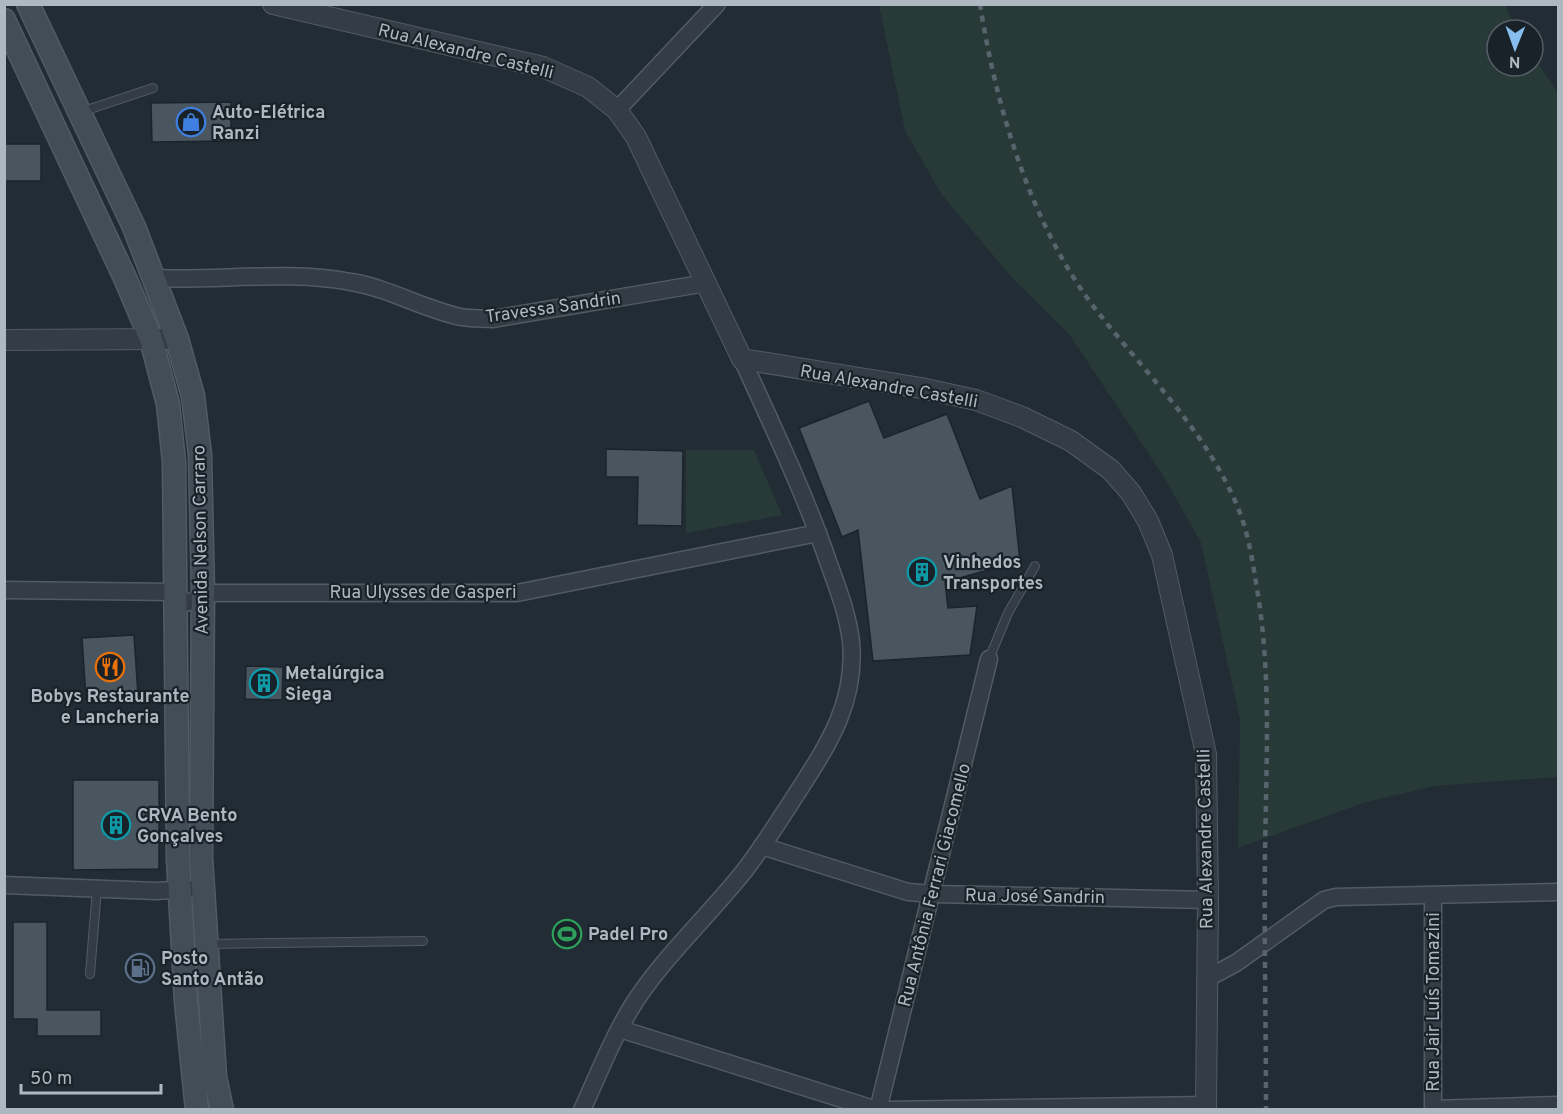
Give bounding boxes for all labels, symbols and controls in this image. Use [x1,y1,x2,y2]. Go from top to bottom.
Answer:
north arrow [1485,18,1545,78]
street label: Rua Alexandre Castelli [375,19,556,85]
text: N [1509,51,1521,71]
place label: Auto-Elétrica Ranzi [212,102,325,146]
shop icon: Auto-Elétrica Ranzi [175,106,207,138]
street label: Travessa Sandrin [484,288,622,329]
street label: Rua Alexandre Castelli [798,361,979,414]
street label: Avenida Nelson Carraro [188,445,215,635]
place label: Vinhedos Transportes [943,552,1043,596]
building icon: Vinhedos Transportes [906,556,938,588]
street label: Rua Ulysses de Gasperi [330,582,516,605]
restaurant icon: Bobys Restaurante e Lancheria [94,651,126,683]
place label: Metalúrgica Siega [285,663,385,707]
building icon: Metalúrgica Siega [248,667,280,699]
place label: Bobys Restaurante e Lancheria [31,686,189,730]
street label: Rua Alexandre Castelli [1193,749,1220,929]
street label: Rua Antônia Ferrari Giacomello [894,761,977,1010]
place label: CRVA Bento Gonçalves [137,805,237,849]
building icon: CRVA Bento Gonçalves [100,809,132,841]
street label: Rua José Sandrin [965,885,1105,910]
street label: Rua Jair Luís Tomazini [1423,912,1446,1092]
sports icon: Padel Pro [551,918,583,950]
place label: Padel Pro [588,924,668,947]
place label: Posto Santo Antão [161,948,264,992]
fuel station icon: Posto Santo Antão [124,952,156,984]
scale bar [21,1057,160,1095]
text: 50 m [30,1068,72,1091]

